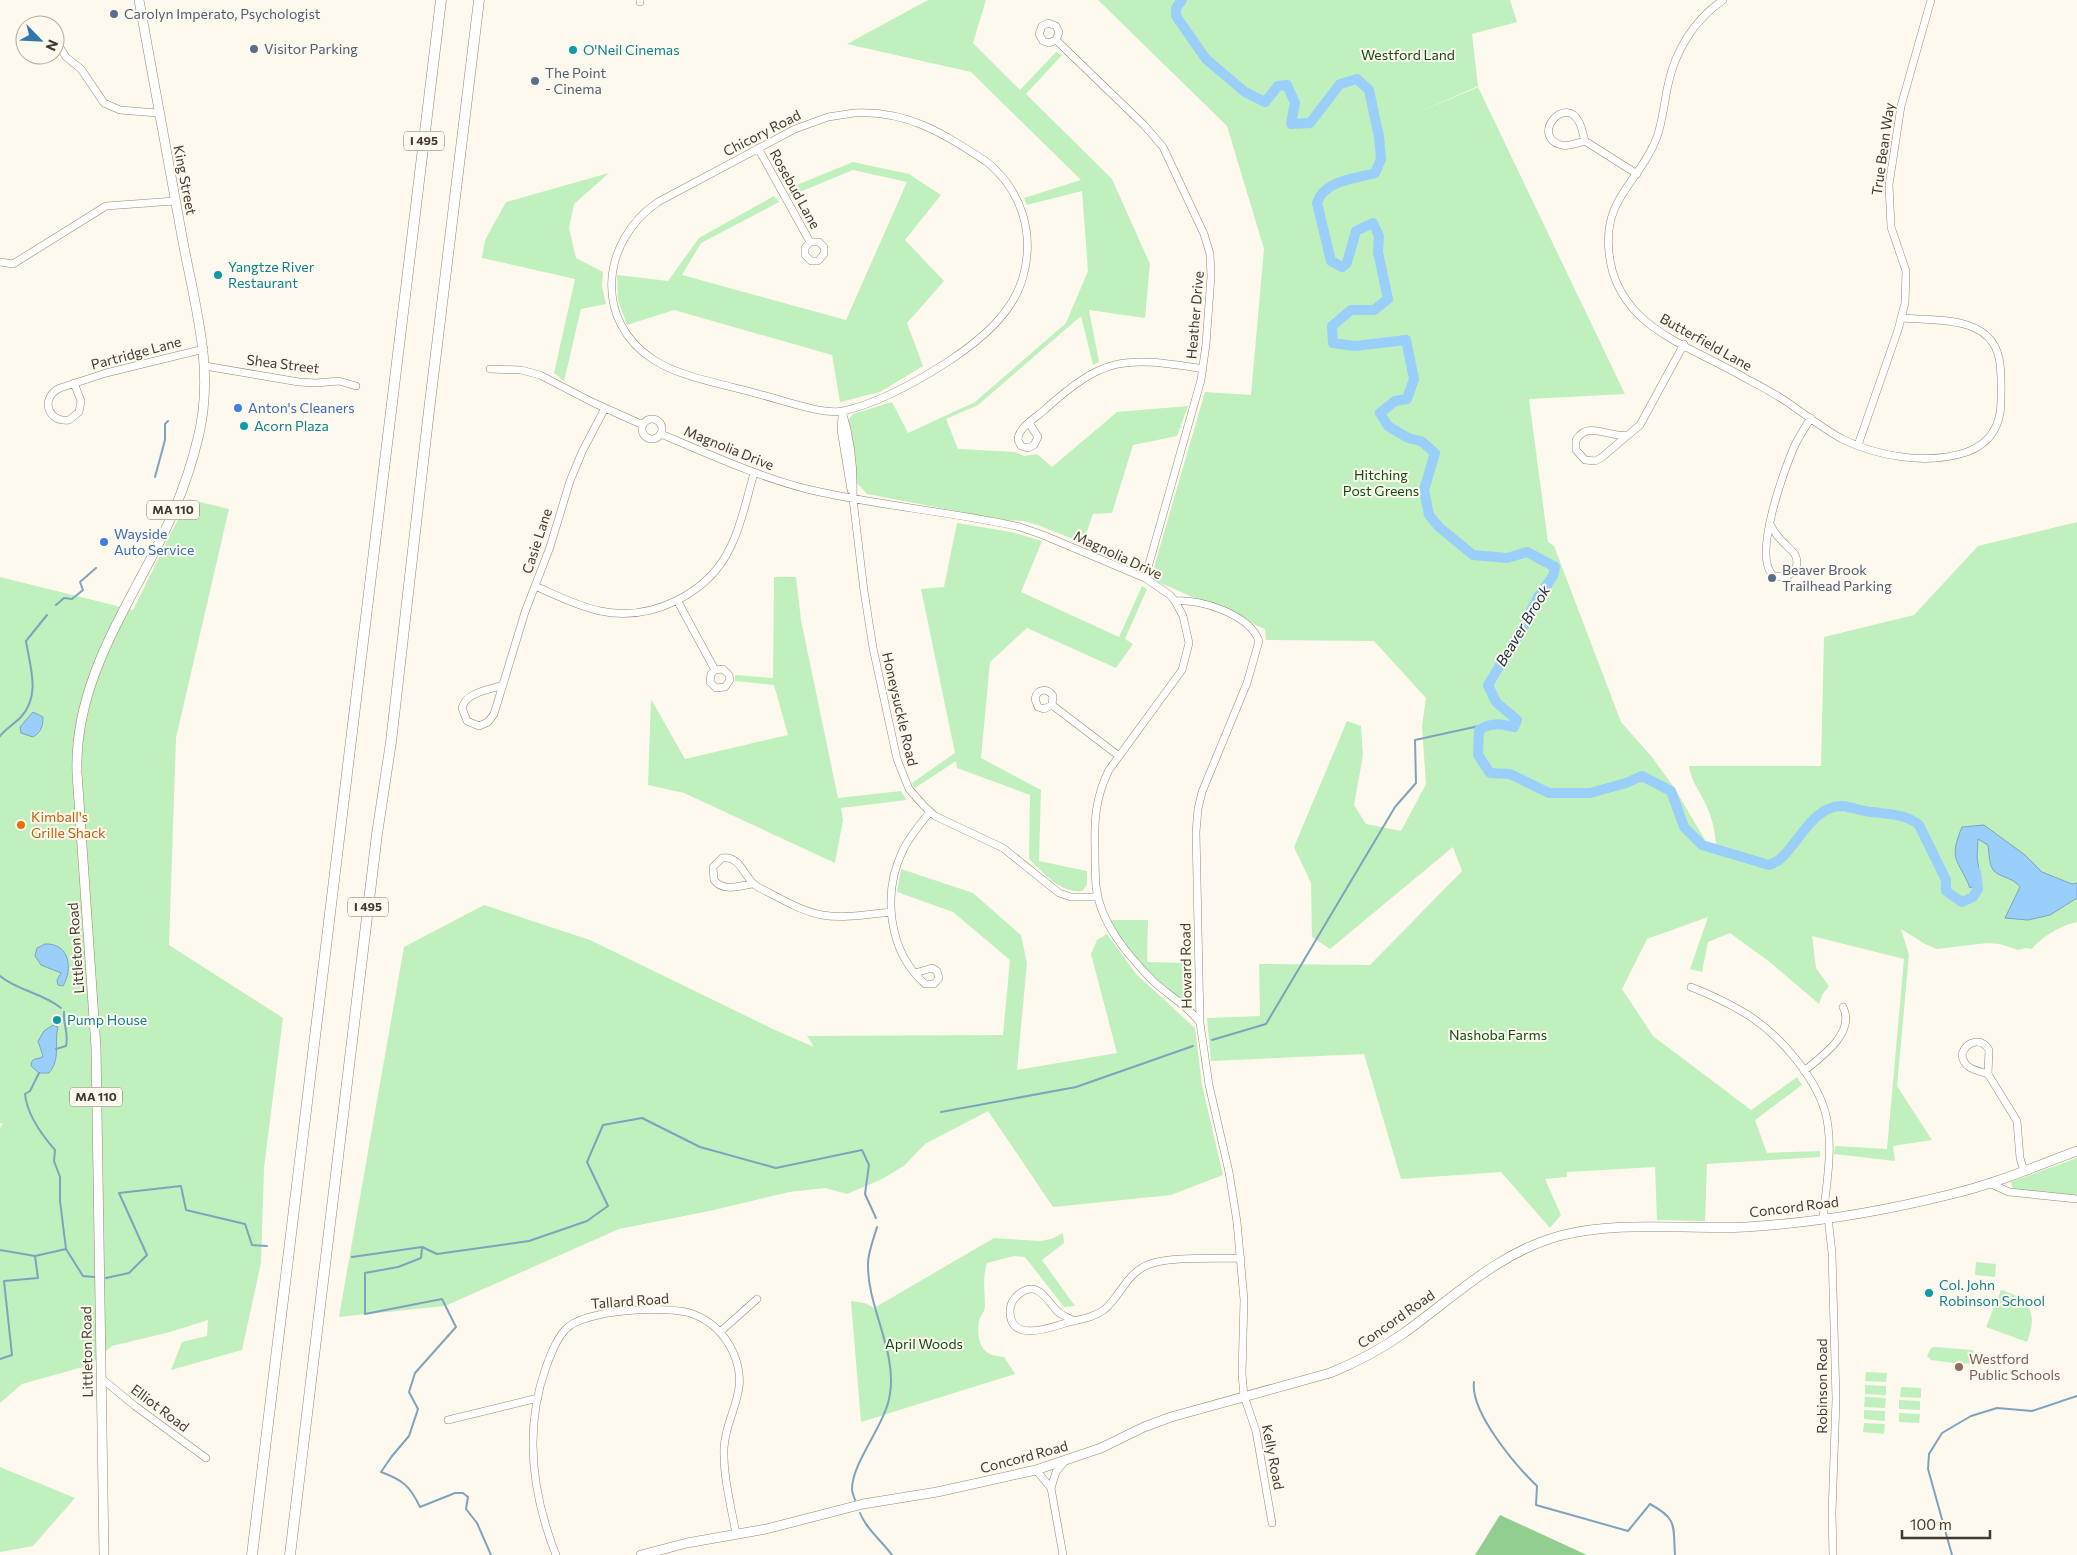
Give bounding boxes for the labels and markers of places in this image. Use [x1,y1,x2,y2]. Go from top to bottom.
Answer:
place label: Carolyn Imperato, Psychologist [124,5,321,22]
marker: Carolyn Imperato, Psychologist [108,8,120,20]
place label: Visitor Parking [264,40,358,57]
place label: O'Neil Cinemas [583,41,680,58]
marker: Visitor Parking [248,43,260,55]
marker: O'Neil Cinemas [567,44,579,56]
place label: The Point - Cinema [545,64,607,97]
marker: The Point - Cinema [529,75,541,87]
place label: Yangtze River Restaurant [228,258,315,291]
marker: Yangtze River Restaurant [212,269,224,281]
place label: Anton's Cleaners [248,399,355,416]
marker: Anton's Cleaners [232,402,244,414]
place label: Acorn Plaza [254,417,329,434]
marker: Acorn Plaza [238,420,250,432]
place label: Wayside Auto Service [114,525,194,558]
marker: Wayside Auto Service [98,536,110,548]
place label: Beaver Brook Trailhead Parking [1782,561,1892,594]
marker: Beaver Brook Trailhead Parking [1766,572,1778,584]
place label: Kimball's Grille Shack [31,808,106,841]
marker: Kimball's Grille Shack [15,819,27,831]
place label: Pump House [67,1011,147,1028]
marker: Pump House [51,1014,63,1026]
place label: Col. John Robinson School [1939,1276,2045,1309]
marker: Col. John Robinson School [1923,1287,1935,1299]
place label: Westford Public Schools [1969,1350,2060,1383]
marker: Westford Public Schools [1953,1361,1965,1373]

